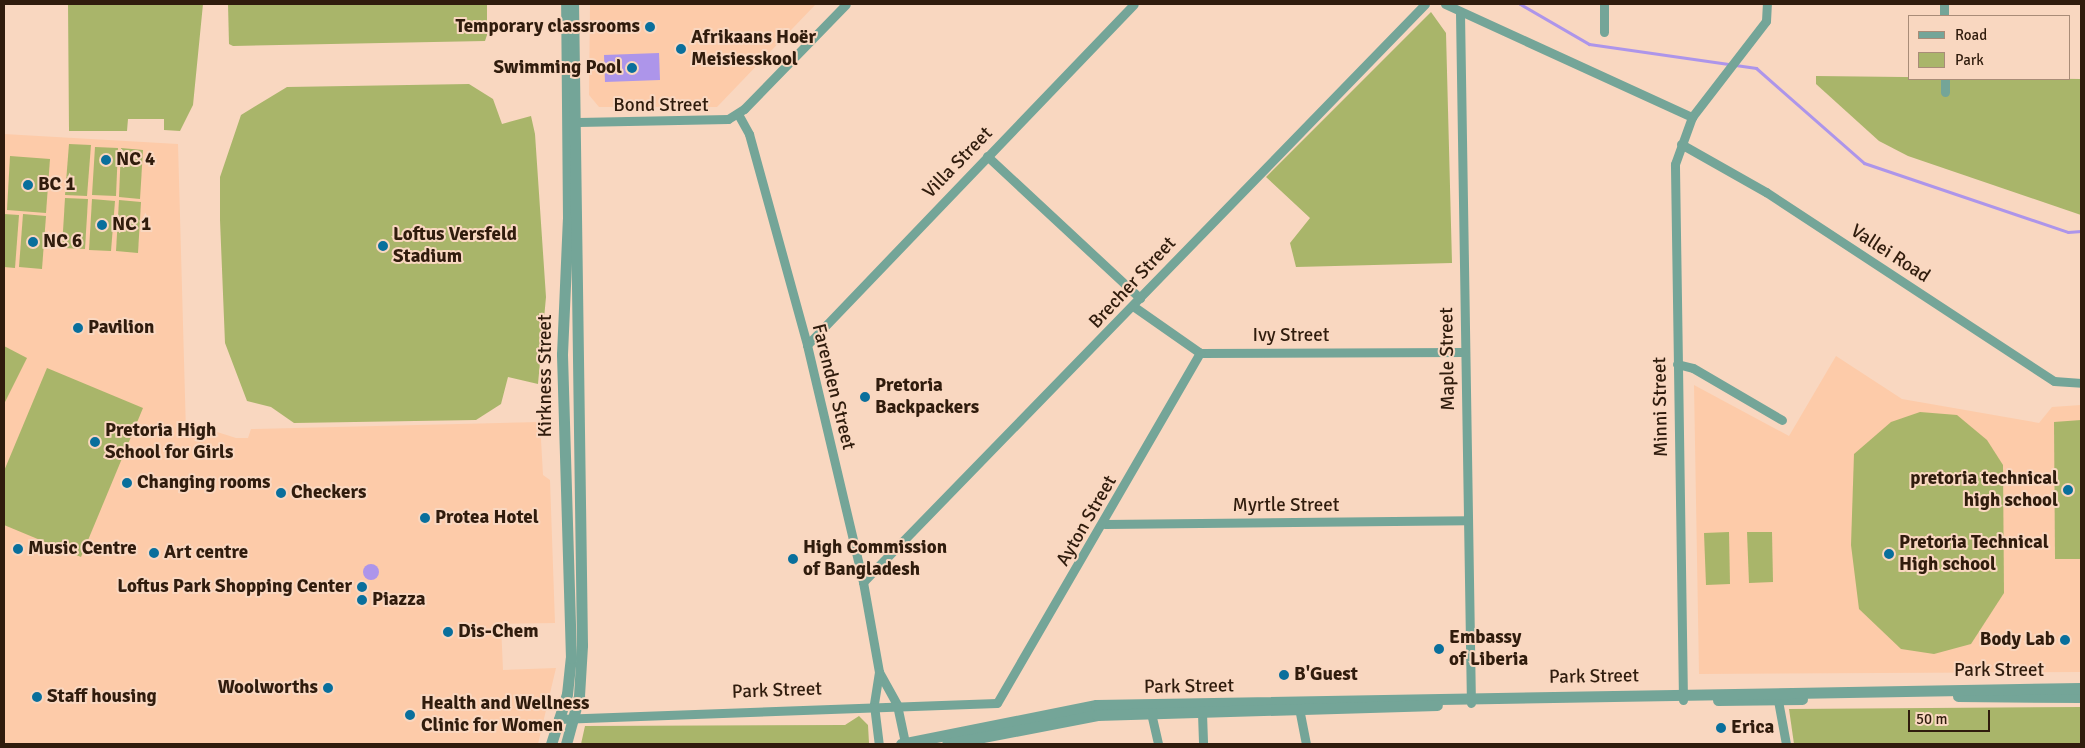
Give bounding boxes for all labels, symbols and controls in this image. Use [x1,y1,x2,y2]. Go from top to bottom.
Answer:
legend [1908,15,2070,80]
place label: Temporary classrooms [456,16,640,38]
marker: Temporary classrooms [644,21,656,33]
text: Road [1955,26,1987,44]
place label: Afrikaans Hoër Meisiesskool [691,27,816,71]
marker: Afrikaans Hoër Meisiesskool [675,43,687,55]
text: Park [1955,51,1984,69]
place label: Swimming Pool [494,57,622,79]
marker: Swimming Pool [626,62,638,74]
street label: Bond Street [613,95,709,117]
street label: Villa Street [918,123,998,203]
place label: NC 4 [116,149,155,171]
marker: NC 4 [100,154,112,166]
place label: BC 1 [38,174,76,196]
marker: BC 1 [22,179,34,191]
place label: NC 1 [112,214,151,236]
marker: NC 1 [96,219,108,231]
street label: Vallei Road [1846,220,1934,288]
place label: Loftus Versfeld Stadium [393,224,517,268]
place label: NC 6 [43,231,82,253]
street label: Brecher Street [1085,232,1181,334]
marker: NC 6 [27,236,39,248]
marker: Loftus Versfeld Stadium [377,240,389,252]
street label: Maple Street [1436,307,1460,411]
street label: Kirkness Street [535,314,557,438]
place label: Pavilion [88,317,154,339]
marker: Pavilion [72,322,84,334]
street label: Farenden Street [806,322,860,452]
street label: Ivy Street [1253,325,1329,347]
street label: Minni Street [1649,357,1673,457]
place label: Pretoria Backpackers [875,375,979,419]
marker: Pretoria Backpackers [859,391,871,403]
place label: Pretoria High School for Girls [105,420,233,464]
marker: Pretoria High School for Girls [89,436,101,448]
place label: pretoria technical high school [1910,468,2058,512]
place label: Changing rooms [137,472,271,494]
street label: Ayton Street [1052,472,1122,570]
marker: Changing rooms [121,477,133,489]
place label: Checkers [291,482,366,504]
marker: pretoria technical high school [2062,484,2074,496]
marker: Checkers [275,487,287,499]
street label: Myrtle Street [1233,495,1339,517]
place label: Protea Hotel [435,507,539,529]
marker: Protea Hotel [419,512,431,524]
place label: Pretoria Technical High school [1899,532,2049,576]
place label: High Commission of Bangladesh [803,537,947,581]
place label: Music Centre [28,538,137,560]
place label: Art centre [164,542,248,564]
marker: Music Centre [12,543,24,555]
marker: Art centre [148,547,160,559]
marker: Pretoria Technical High school [1883,548,1895,560]
marker: High Commission of Bangladesh [787,553,799,565]
place label: Loftus Park Shopping Center [117,576,352,598]
marker: Loftus Park Shopping Center [356,581,368,593]
place label: Piazza [372,589,425,611]
marker: Piazza [356,594,368,606]
place label: Dis-Chem [458,621,539,643]
marker: Dis-Chem [442,626,454,638]
place label: Embassy of Liberia [1449,627,1528,671]
place label: Body Lab [1980,629,2055,651]
marker: Body Lab [2059,634,2071,646]
marker: Embassy of Liberia [1433,643,1445,655]
street label: Park Street [1954,660,2044,682]
place label: B'Guest [1294,664,1358,686]
street label: Park Street [1549,665,1639,689]
marker: B'Guest [1278,669,1290,681]
street label: Park Street [1144,675,1234,699]
place label: Woolworths [218,677,318,699]
street label: Park Street [732,678,822,704]
marker: Woolworths [322,682,334,694]
place label: Staff housing [47,686,157,708]
marker: Staff housing [31,691,43,703]
place label: Health and Wellness Clinic for Women [421,693,589,737]
scale bar [1910,700,1992,732]
marker: Health and Wellness Clinic for Women [403,708,417,722]
text: 50 m [1916,710,1947,728]
place label: Erica [1731,717,1774,739]
marker: Erica [1715,722,1727,734]

